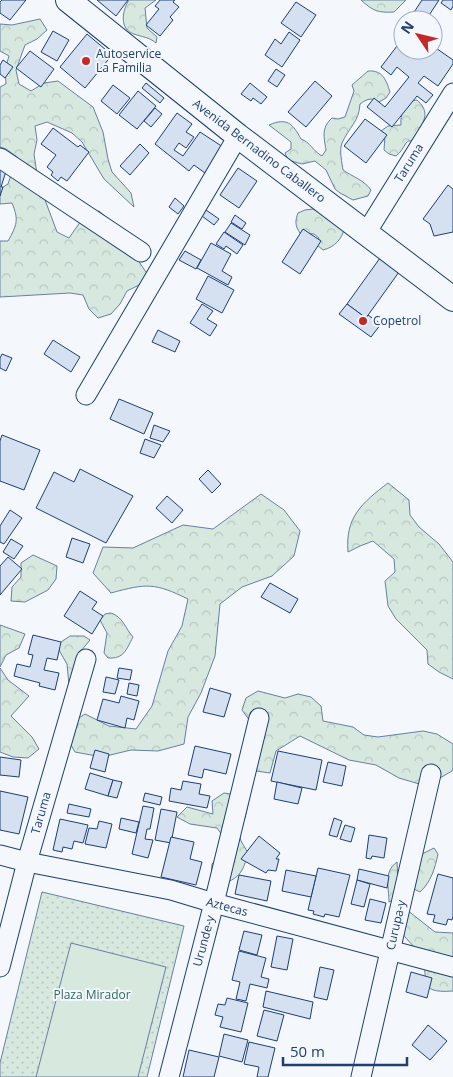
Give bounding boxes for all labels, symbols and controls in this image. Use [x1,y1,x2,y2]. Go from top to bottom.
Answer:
north arrow [393,10,443,60]
text: N [396,17,418,37]
place label: Autoservice La Familia [96,45,162,76]
marker: Autoservice La Familia [80,55,92,67]
street label: Avenida Bernadino Caballero [189,95,329,206]
street label: Taruma [390,140,427,186]
place label: Copetrol [373,312,421,329]
marker: Copetrol [357,315,369,327]
street label: Taruma [26,790,55,836]
street label: Aztecas [204,893,250,920]
street label: Curupa-y [381,897,410,952]
street label: Urunde-y [189,912,219,968]
park label: Plaza Mirador [53,986,131,1003]
scale bar [283,1034,407,1066]
text: 50 m [290,1041,325,1061]

